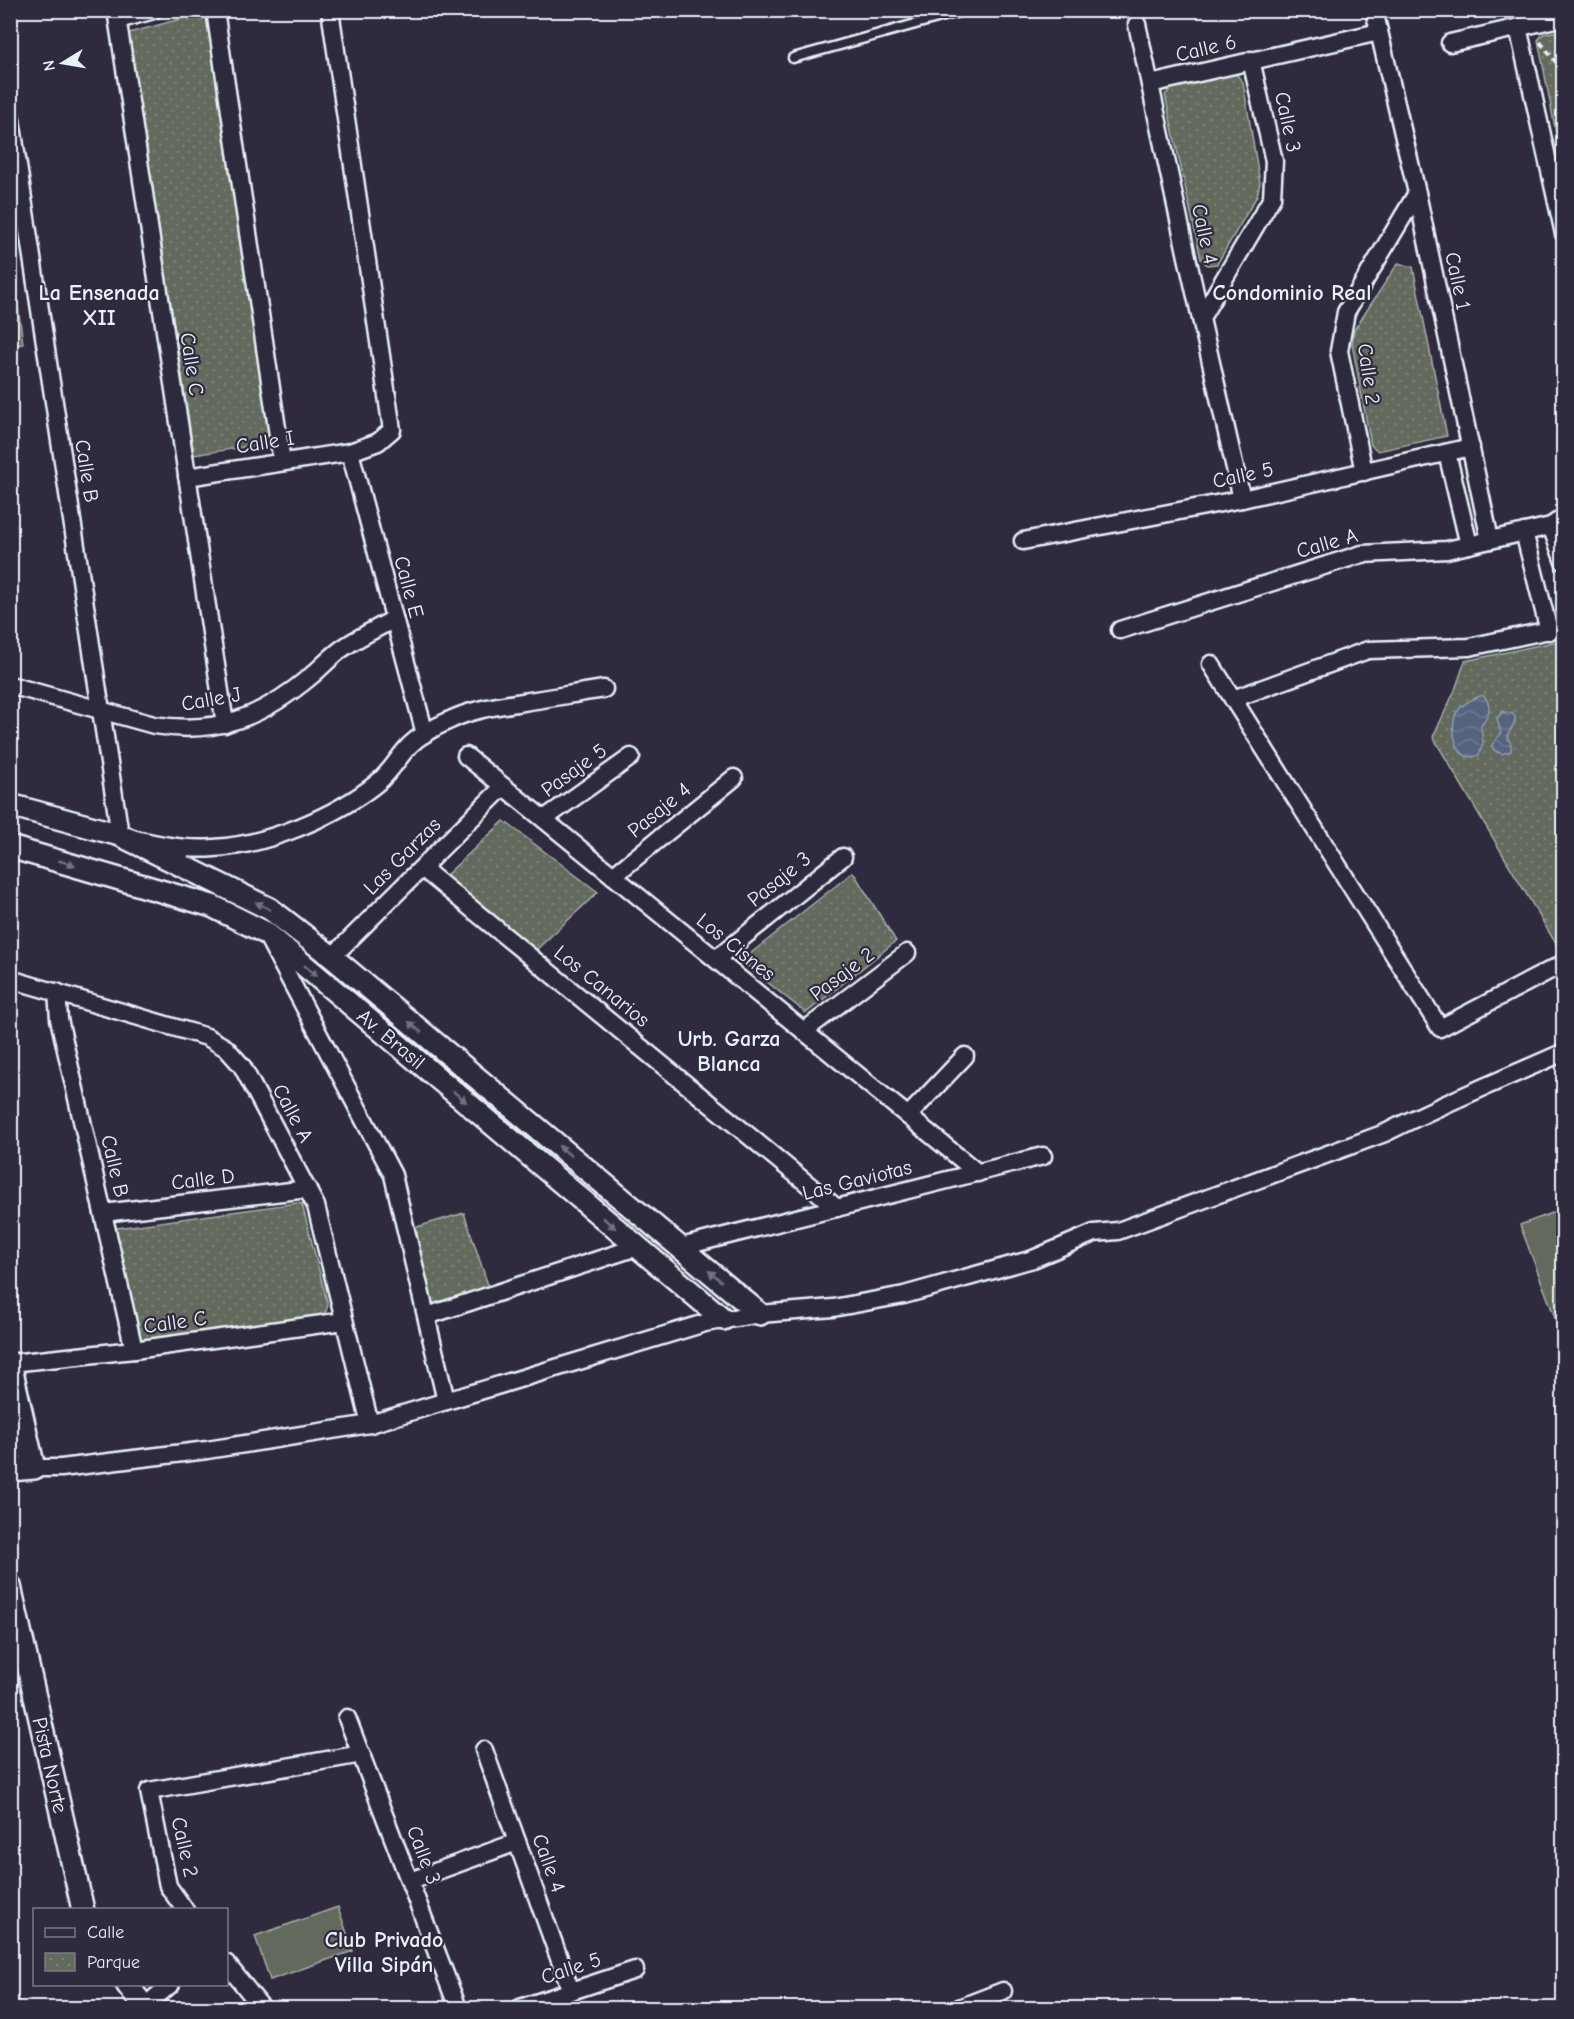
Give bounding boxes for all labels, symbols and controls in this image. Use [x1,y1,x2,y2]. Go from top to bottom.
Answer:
street label: Calle 6 [1173,29,1239,67]
north arrow [33,33,93,93]
text: N [39,59,59,73]
street label: Calle 3 [1270,90,1306,154]
street label: Calle 4 [1187,202,1223,266]
street label: Calle 1 [1440,250,1476,312]
district label: La Ensenada XII [38,280,160,331]
district label: Condominio Real [1213,280,1371,306]
street label: Calle C [175,331,209,397]
street label: Calle 2 [1353,342,1385,406]
street label: Calle I [234,426,296,458]
street label: Calle B [70,438,104,504]
street label: Calle 5 [1210,457,1276,493]
street label: Calle A [1294,523,1360,563]
street label: Calle E [389,553,429,621]
street label: Calle J [179,682,243,716]
street label: Pasaje 5 [537,738,611,802]
street label: Pasaje 4 [623,777,695,843]
street label: Las Garzas [358,812,446,900]
street label: Pasaje 3 [743,846,815,912]
one-way arrow [58,859,76,868]
one-way arrow [254,901,271,911]
street label: Los Cisnes [692,908,780,986]
street label: Los Canarios [549,940,655,1032]
street label: Pasaje 2 [805,942,879,1006]
one-way arrow [303,964,318,977]
street label: Av. Brasil [352,1004,430,1074]
one-way arrow [408,1021,423,1033]
district label: Urb. Garza Blanca [678,1026,780,1077]
street label: Calle A [268,1080,318,1146]
one-way arrow [452,1090,467,1103]
street label: Calle B [96,1132,134,1200]
one-way arrow [557,1145,573,1158]
street label: Las Gaviotas [800,1155,914,1205]
street label: Calle D [170,1163,236,1195]
one-way arrow [601,1216,617,1229]
one-way arrow [707,1270,723,1283]
street label: Calle C [142,1306,208,1338]
street label: Pista Norte [27,1715,73,1815]
street label: Calle 2 [166,1814,204,1880]
street label: Calle 3 [402,1822,446,1888]
street label: Calle 4 [527,1830,571,1896]
legend [33,1908,228,1986]
text: Calle [87,1922,124,1943]
district label: Club Privado Villa Sipán [325,1927,443,1978]
street label: Calle 5 [538,1947,604,1989]
text: Parque [87,1952,140,1973]

